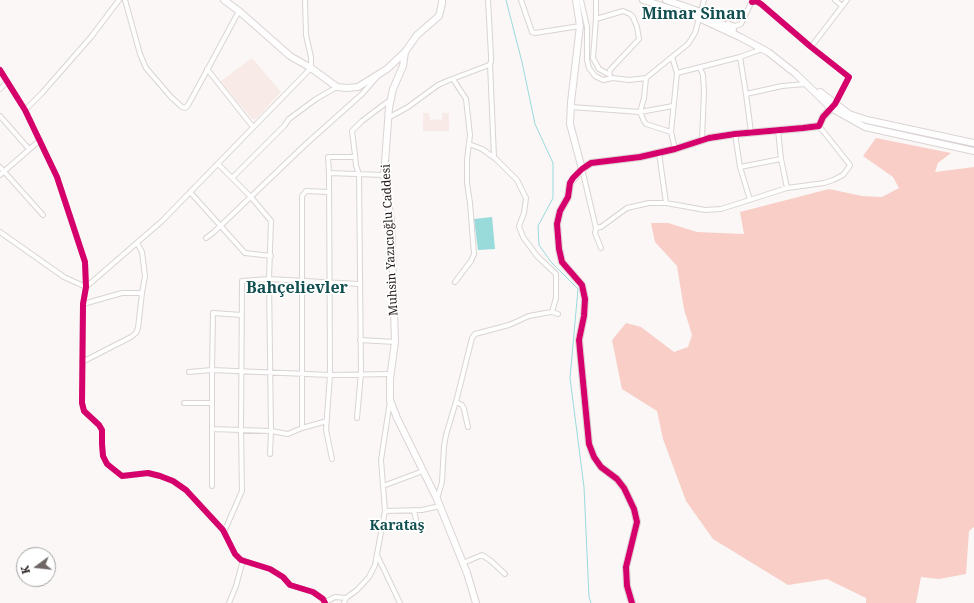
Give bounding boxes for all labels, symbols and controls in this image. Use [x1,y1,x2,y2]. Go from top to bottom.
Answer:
district label: Mimar Sinan [642,4,746,24]
street label: Muhsin Yazıcıoğlu Caddesi [379,164,401,316]
district label: Bahçelievler [246,278,348,298]
district label: Karataş [370,518,424,534]
north arrow [16,547,56,587]
text: K [17,564,33,576]

